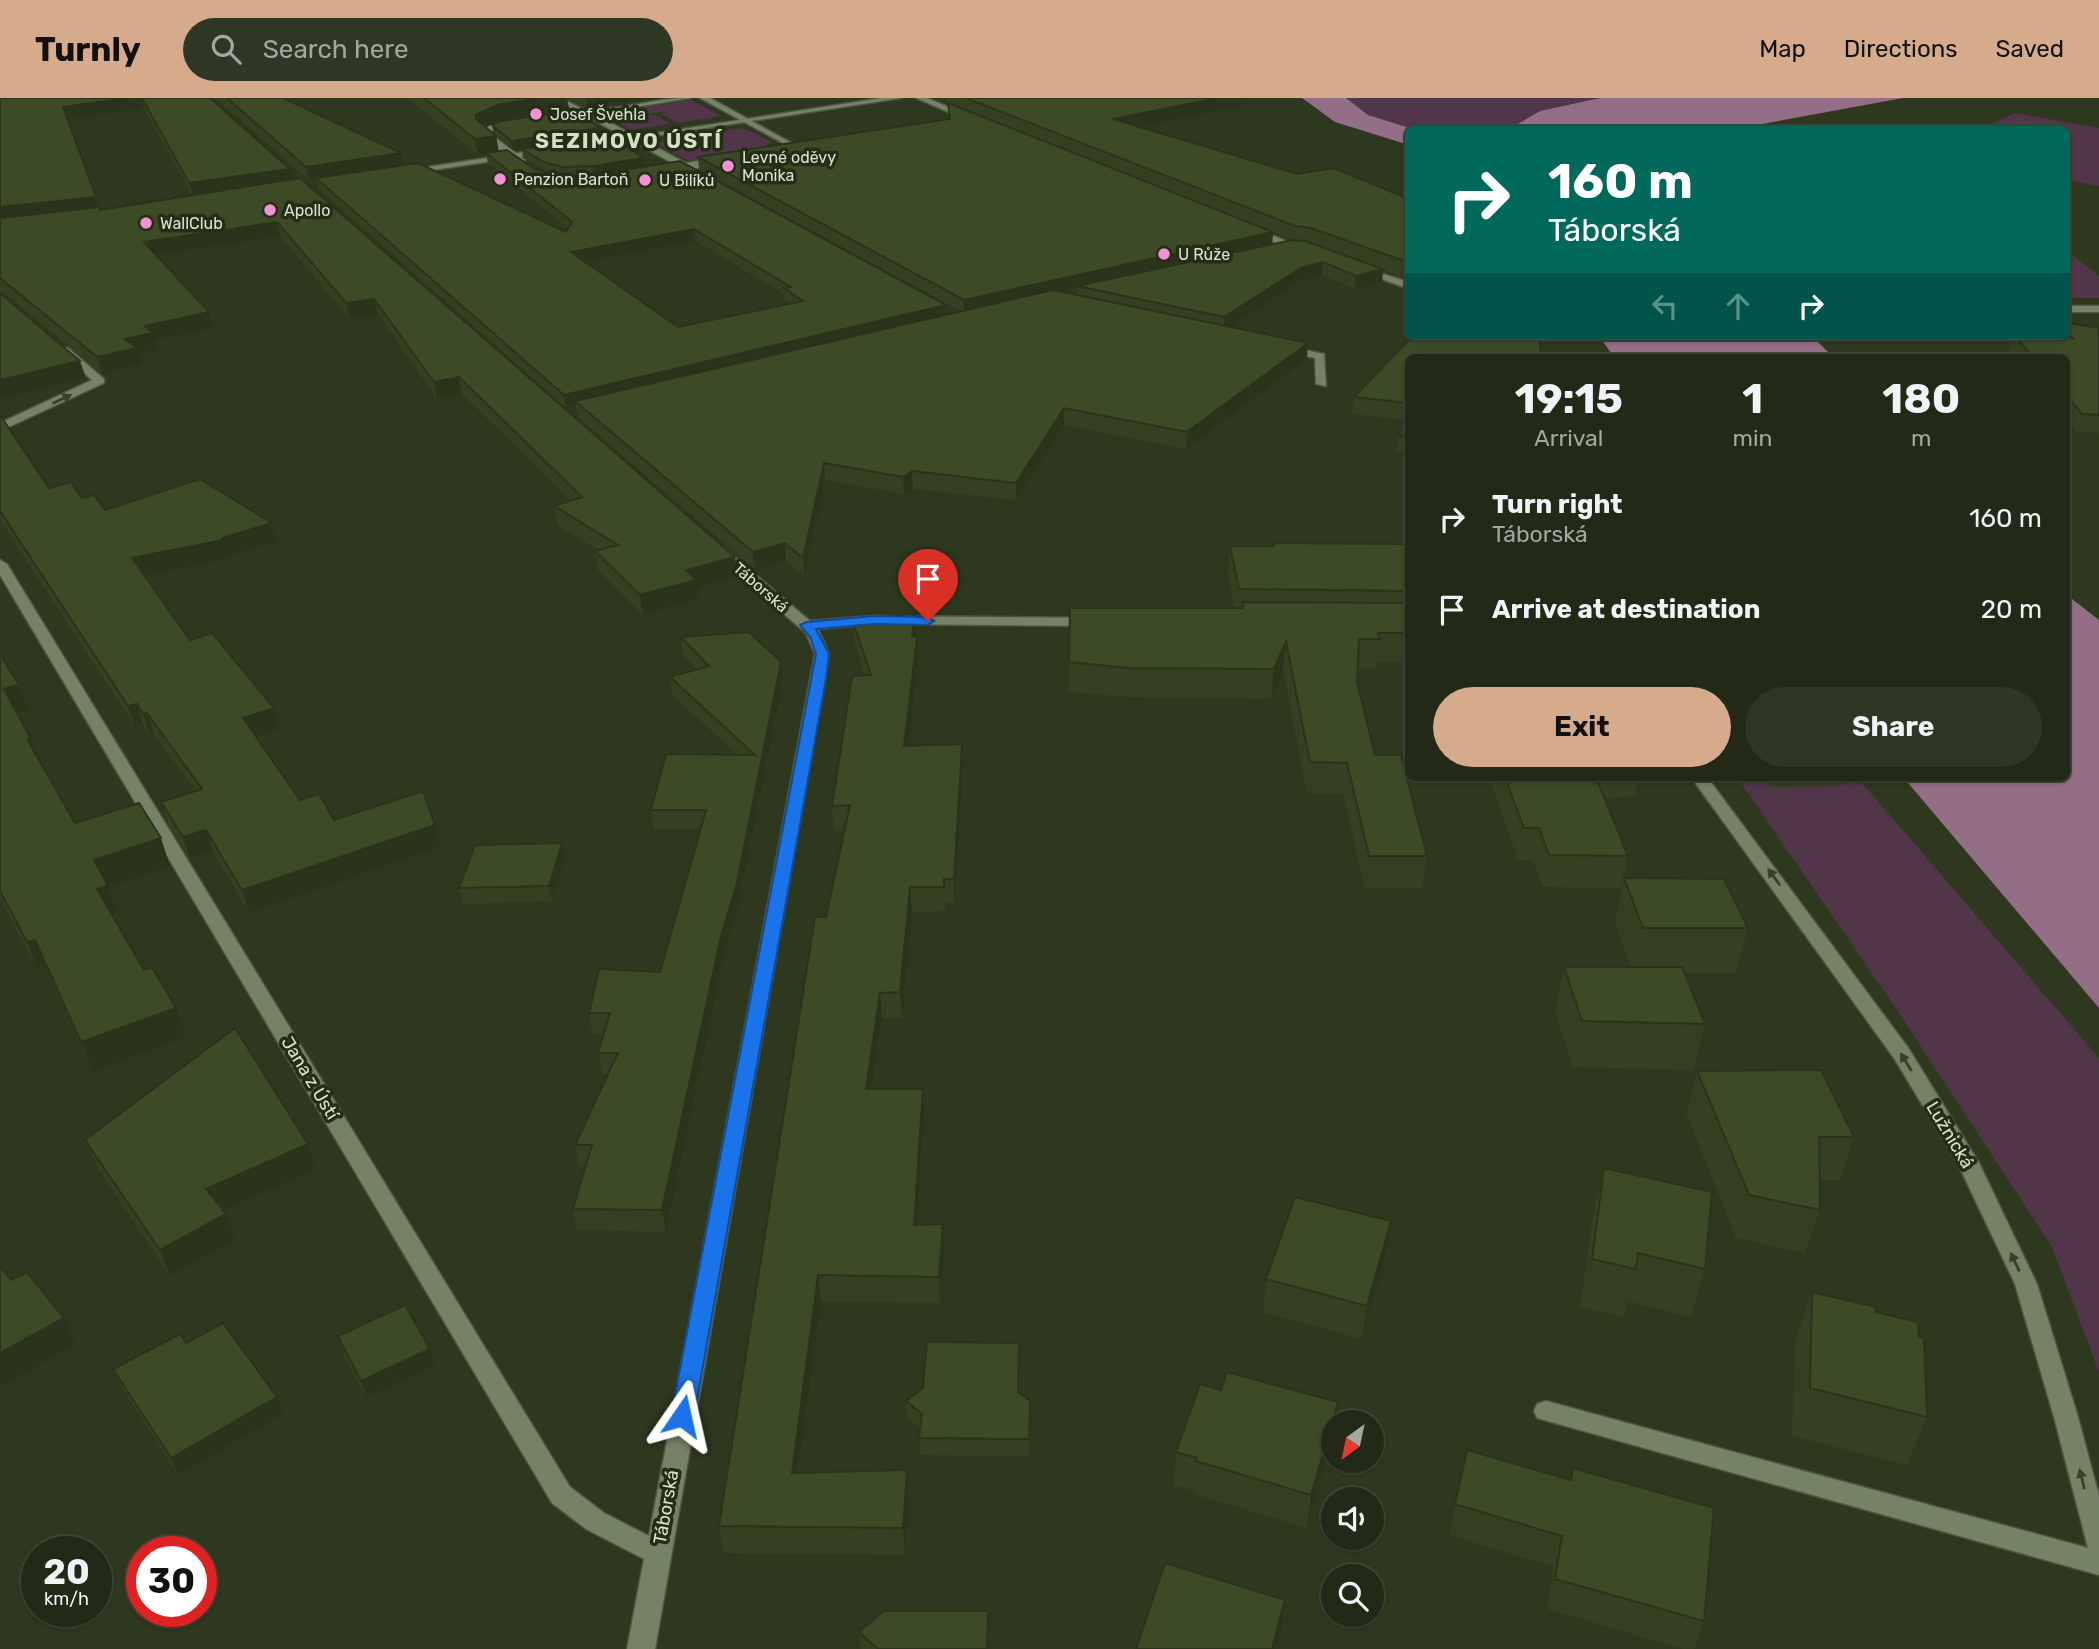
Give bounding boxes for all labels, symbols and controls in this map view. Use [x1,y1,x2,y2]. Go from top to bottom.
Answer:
search box [183,18,673,81]
text: Turnly [35,30,141,69]
icon: search [207,30,245,68]
text: Search here [263,34,409,65]
text: Map [1759,35,1806,63]
text: Directions [1844,35,1957,63]
text: Saved [1995,35,2064,63]
place label: Josef Švehla [550,104,646,124]
marker: Josef Švehla [528,106,544,122]
district label: SEZIMOVO ÚSTÍ [535,128,723,153]
place label: Levné oděvy Monika [742,148,836,185]
text: 160 m [1548,152,1693,210]
icon: right [1433,154,1524,245]
marker: Levné oděvy Monika [720,158,736,174]
place label: Penzion Bartoň [514,170,628,189]
marker: Penzion Bartoň [492,171,508,187]
place label: U Bilíků [659,171,714,190]
marker: U Bilíků [637,172,653,188]
place label: Apollo [284,201,330,220]
marker: Apollo [262,202,278,218]
text: Táborská [1548,211,1681,249]
place label: WallClub [160,214,223,233]
marker: WallClub [138,215,154,231]
place label: U Růže [1178,245,1230,264]
marker: U Růže [1156,246,1172,262]
icon: left [1646,287,1684,325]
icon: ahead [1719,287,1757,325]
icon: right [1792,287,1830,325]
text: 19:15 [1515,374,1623,424]
text: 1 [1742,374,1763,424]
text: 180 [1882,374,1960,424]
one-way arrow [52,393,72,405]
text: Arrival [1534,424,1603,452]
text: min [1733,424,1773,452]
text: m [1911,424,1931,452]
text: Turn right [1492,489,1622,520]
icon: right [1433,500,1471,538]
text: 160 m [1969,503,2042,534]
text: Táborská [1492,520,1588,548]
pin [898,549,958,621]
street label: Táborská [729,558,792,616]
icon: arrive [909,560,947,598]
icon: arrive [1433,591,1471,629]
text: Arrive at destination [1492,594,1760,625]
text: 20 m [1981,594,2042,625]
button: Exit [1433,687,1731,767]
button: Share [1745,687,2042,767]
one-way arrow [1767,868,1781,886]
street label: Jana z Ústí [277,1032,344,1125]
one-way arrow [1900,1053,1913,1072]
street label: Lužnická [1921,1098,1979,1172]
one-way arrow [2010,1252,2021,1272]
position arrow [645,1379,719,1453]
north arrow [1321,1410,1384,1474]
map controls [1321,1410,1384,1627]
street label: Táborská [649,1468,683,1546]
one-way arrow [2076,1468,2087,1490]
button: sound [1321,1487,1384,1550]
speed limit sign: 30 [126,1536,217,1627]
text: 20 [43,1551,90,1593]
button: search [1321,1564,1384,1627]
text: km/h [44,1588,89,1610]

